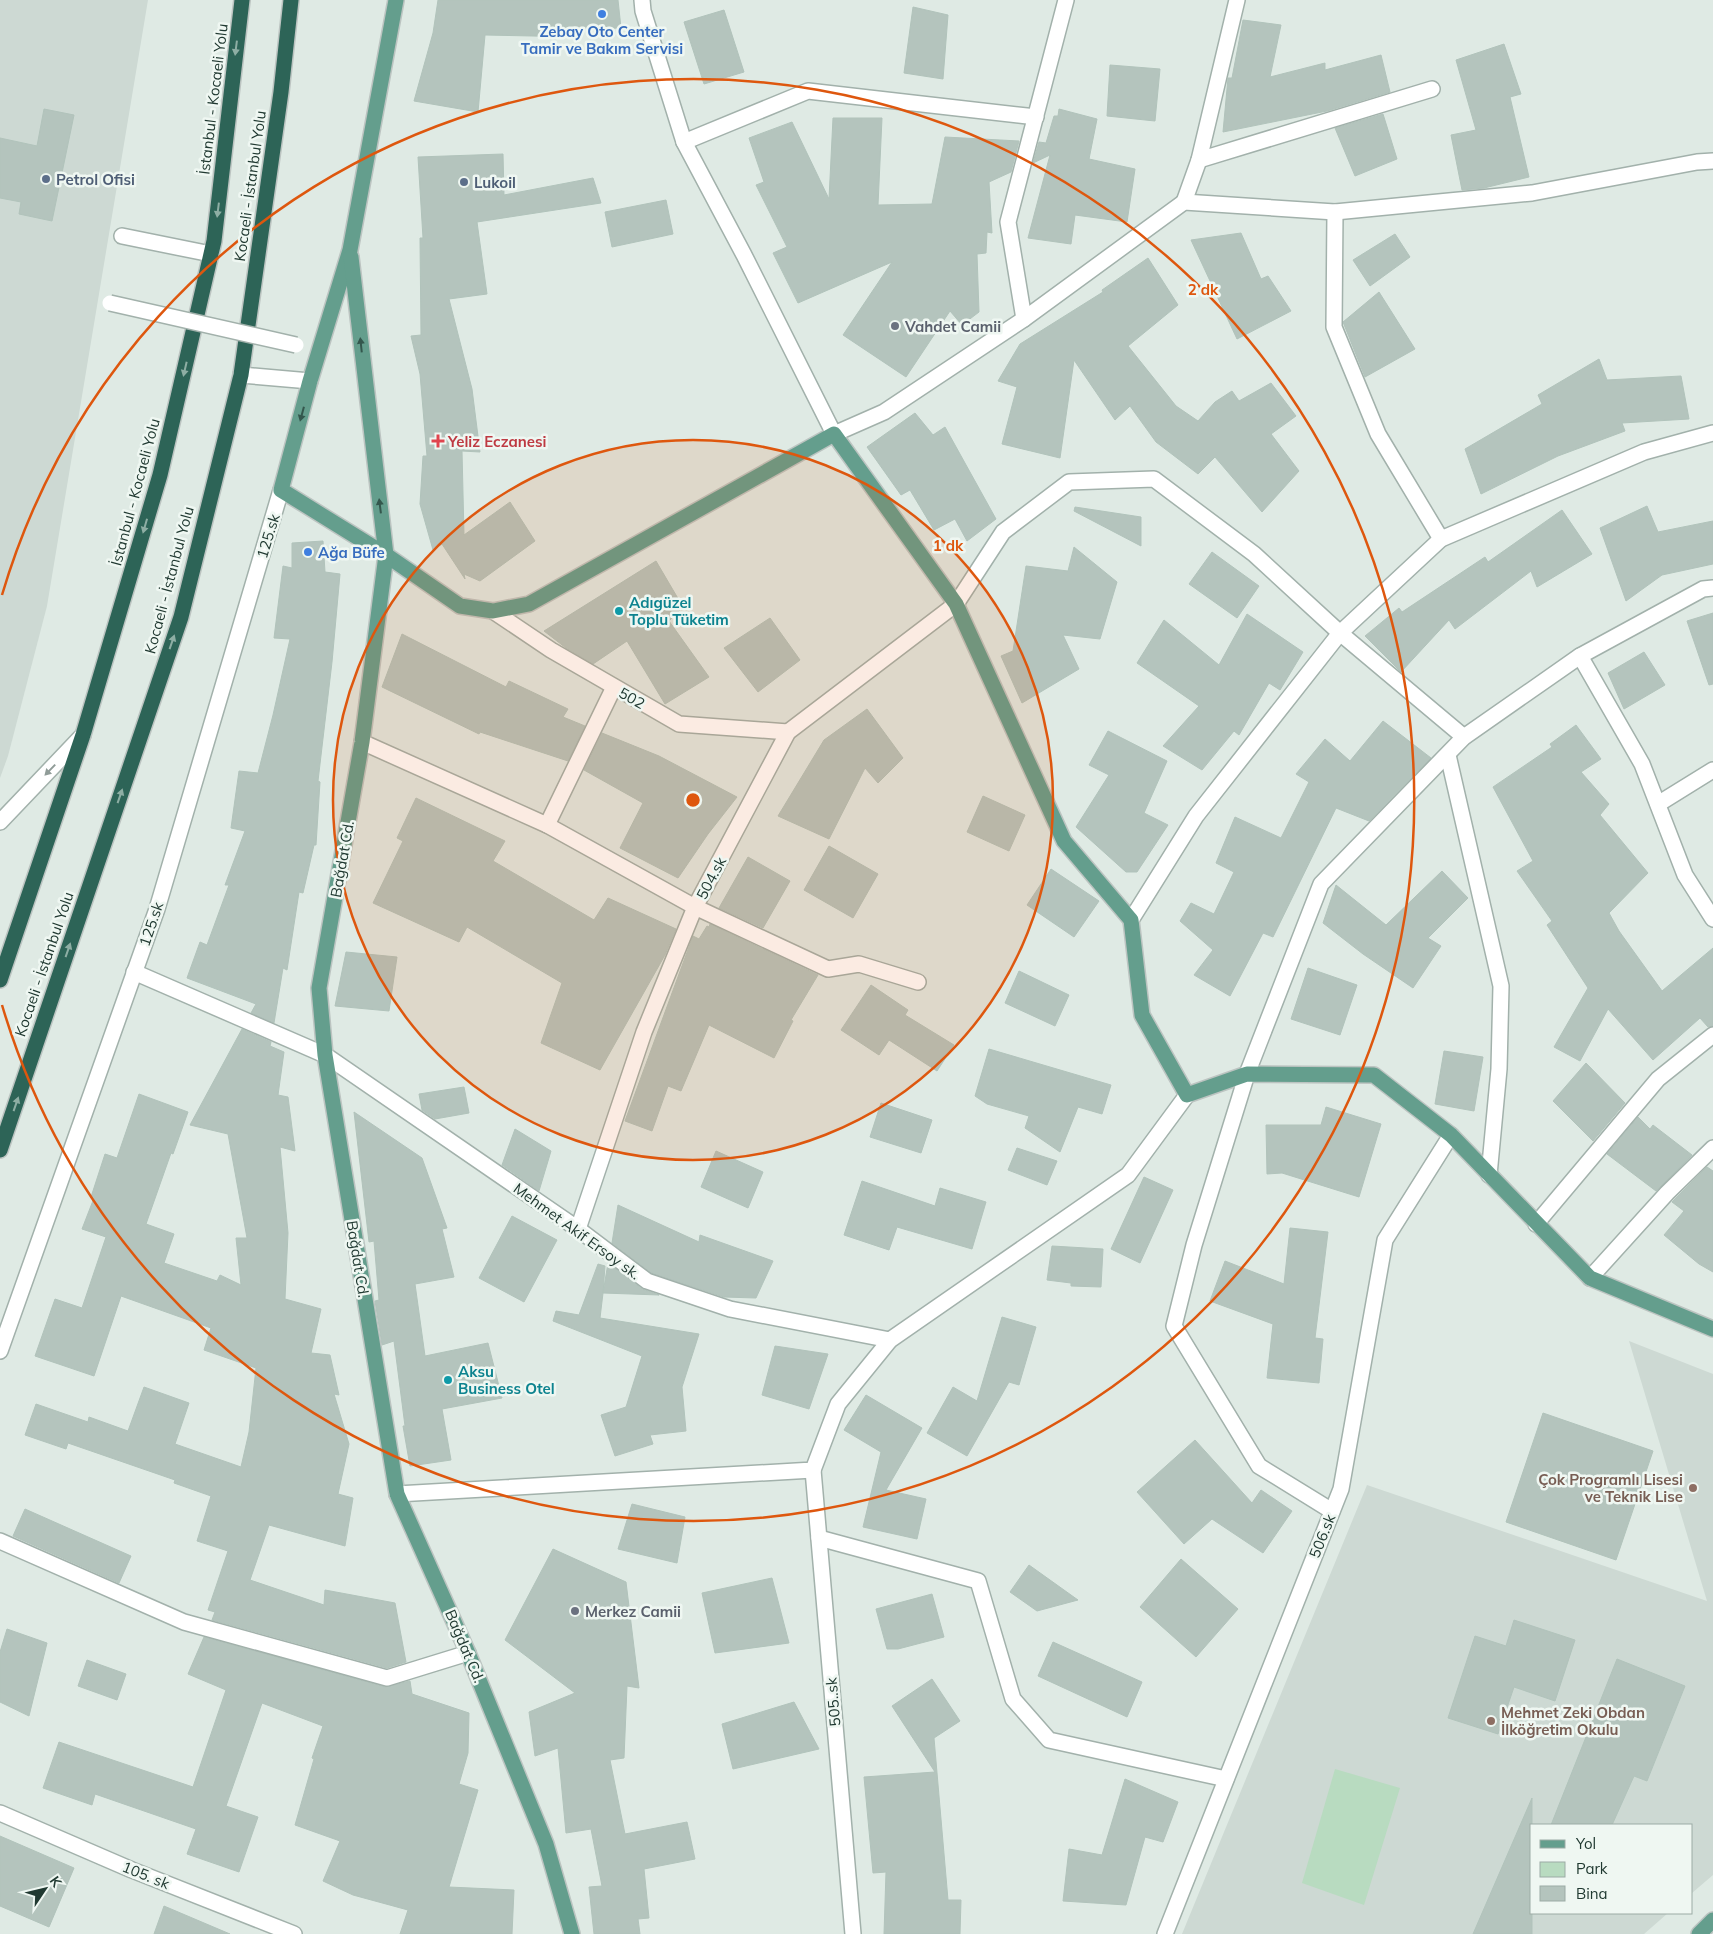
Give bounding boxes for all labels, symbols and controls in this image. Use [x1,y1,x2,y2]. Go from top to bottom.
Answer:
marker: Zebay Oto Center Tamir ve Bakım Servisi [596,8,608,20]
street label: İstanbul - Kocaeli Yolu [194,22,232,176]
place label: Zebay Oto Center Tamir ve Bakım Servisi [521,22,683,58]
one-way arrow [232,41,240,57]
street label: Kocaeli - İstanbul Yolu [230,109,270,263]
place label: Petrol Ofisi [56,170,135,189]
marker: Petrol Ofisi [40,173,52,185]
place label: Lukoil [474,173,516,192]
marker: Lukoil [458,176,470,188]
one-way arrow [214,202,222,218]
text: 2 dk [1188,280,1219,299]
place label: Vahdet Camii [904,317,1001,336]
marker: Vahdet Camii [889,320,901,332]
one-way arrow [357,337,365,353]
one-way arrow [181,361,189,376]
one-way arrow [297,407,305,422]
street label: İstanbul - Kocaeli Yolu [106,416,164,568]
place label: Yeliz Eczanesi [447,432,547,451]
marker: Yeliz Eczanesi [432,435,444,447]
one-way arrow [376,498,384,514]
street label: Kocaeli - İstanbul Yolu [140,504,198,656]
street label: 125.sk [252,511,284,561]
one-way arrow [140,519,148,534]
text: 1 dk [933,536,964,555]
place label: Ağa Büfe [318,543,385,562]
marker: Ağa Büfe [302,546,314,558]
place label: Adıgüzel Toplu Tüketim [629,593,729,629]
marker: Adıgüzel Toplu Tüketim [613,605,625,617]
one-way arrow [169,635,176,650]
street label: 502 [616,683,648,713]
one-way arrow [44,764,56,776]
one-way arrow [117,789,124,804]
centre of rings [684,791,702,809]
street label: Bağdat Cd. [326,819,358,899]
street label: 504.sk [692,853,730,903]
street label: Kocaeli - İstanbul Yolu [10,889,78,1039]
street label: 125.sk [135,899,168,949]
one-way arrow [64,942,72,957]
one-way arrow [12,1096,20,1111]
street label: Mehmet Akif Ersoy sk. [510,1179,644,1283]
street label: Bağdat Cd. [343,1219,373,1299]
place label: Aksu Business Otel [458,1362,555,1398]
marker: Aksu Business Otel [442,1374,454,1386]
place label: Çok Programlı Lisesi ve Teknik Lise [1538,1470,1683,1506]
marker: Çok Programlı Lisesi ve Teknik Lise [1687,1482,1699,1494]
street label: 506.sk [1305,1511,1339,1561]
place label: Merkez Camii [585,1602,681,1621]
marker: Merkez Camii [569,1605,581,1617]
street label: Bağdat Cd. [441,1607,489,1685]
street label: 505..sk [821,1676,845,1727]
place label: Mehmet Zeki Obdan İlköğretim Okulu [1501,1703,1645,1739]
marker: Mehmet Zeki Obdan İlköğretim Okulu [1485,1715,1497,1727]
legend [1530,1824,1693,1914]
text: Yol [1575,1834,1596,1853]
street label: 105. sk [119,1857,173,1893]
text: Park [1576,1859,1608,1878]
north arrow [20,1864,70,1914]
text: K [46,1873,66,1891]
text: Bina [1576,1884,1608,1903]

